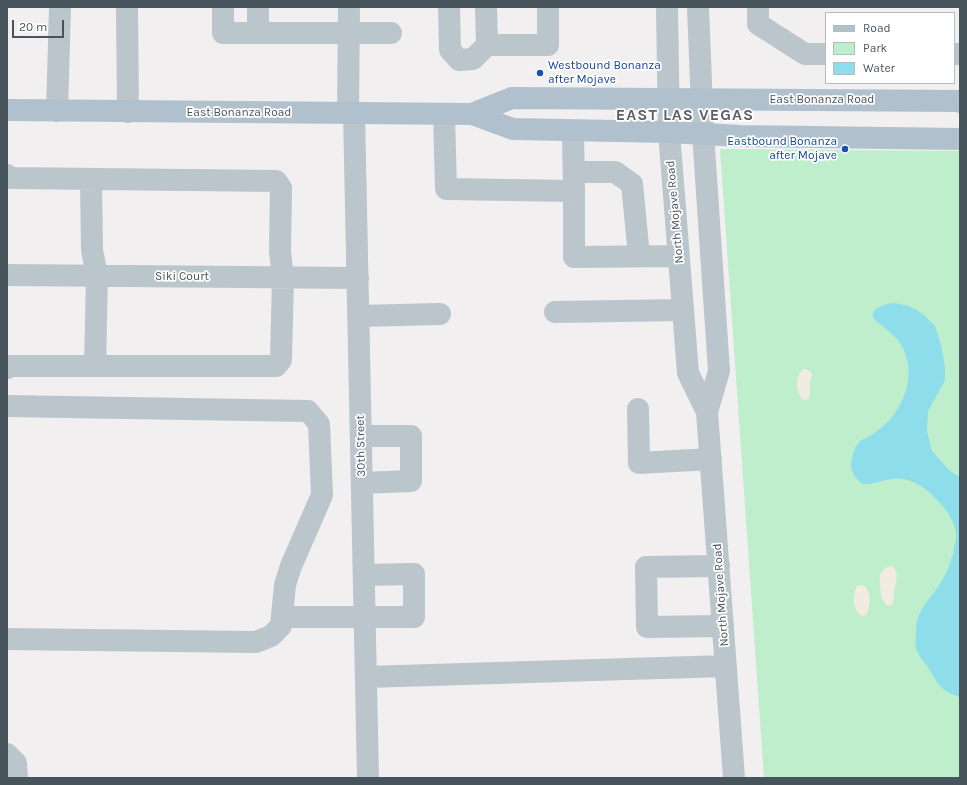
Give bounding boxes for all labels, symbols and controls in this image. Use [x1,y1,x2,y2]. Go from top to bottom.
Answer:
scale bar [14,12,66,38]
legend [825,12,955,84]
text: 20 m [19,20,47,34]
text: Road [863,21,891,35]
text: Park [863,41,887,55]
place label: Westbound Bonanza after Mojave [548,59,661,87]
text: Water [863,61,895,75]
marker: Westbound Bonanza after Mojave [535,68,545,78]
street label: East Bonanza Road [770,93,874,107]
district label: EAST LAS VEGAS [616,105,754,125]
street label: East Bonanza Road [187,106,291,120]
place label: Eastbound Bonanza after Mojave [727,135,837,163]
marker: Eastbound Bonanza after Mojave [840,144,850,154]
street label: North Mojave Road [663,160,687,264]
street label: Siki Court [155,270,209,284]
street label: 30th Street [353,415,369,477]
street label: North Mojave Road [710,543,732,647]

